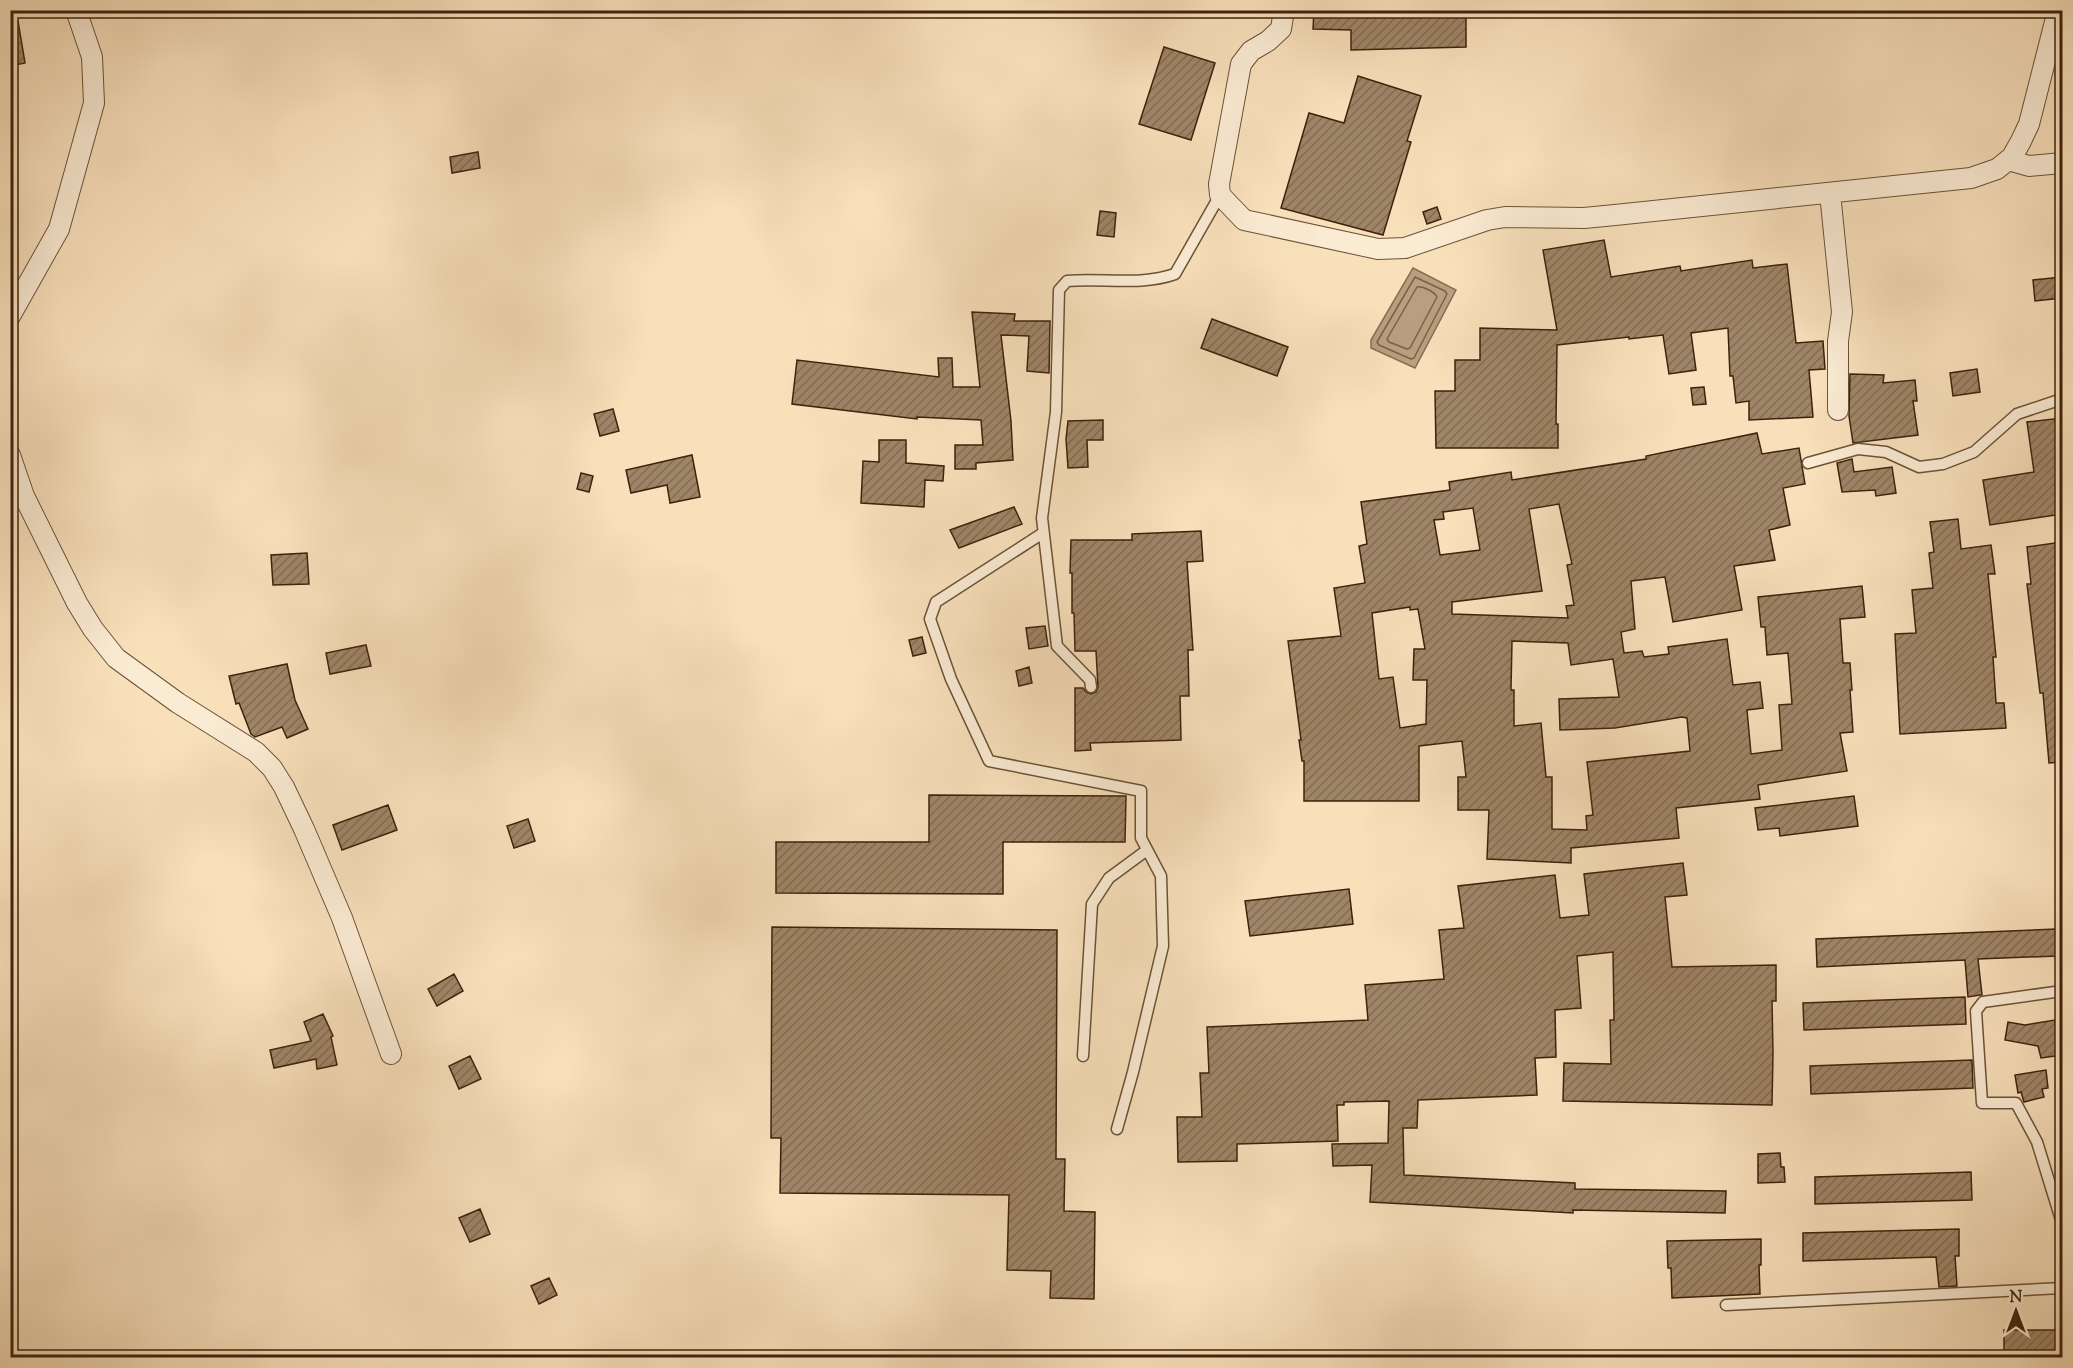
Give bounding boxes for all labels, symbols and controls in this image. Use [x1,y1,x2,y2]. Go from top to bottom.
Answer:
north arrow [1986,1281,2046,1341]
text: N [2010,1287,2023,1310]

